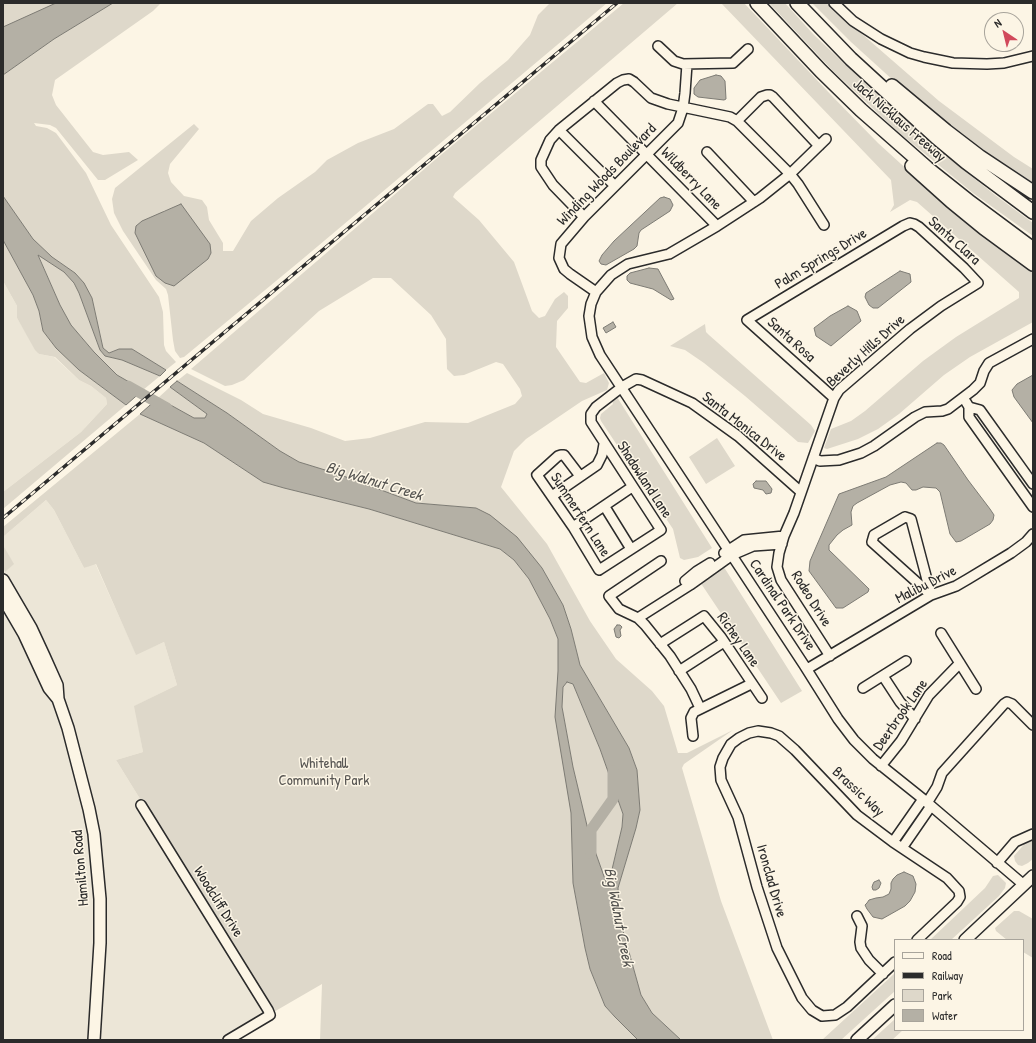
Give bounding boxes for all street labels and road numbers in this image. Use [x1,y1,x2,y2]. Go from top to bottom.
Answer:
street label: Jack Nicklaus Freeway [849,76,949,166]
street label: Winding Woods Boulevard [554,120,660,230]
street label: Wildberry Lane [657,144,725,214]
street label: Santa Clara [924,213,984,269]
street label: Palm Springs Drive [772,224,870,294]
street label: Beverly Hills Drive [823,311,909,391]
street label: Santa Rosa [763,314,819,366]
street label: Santa Monica Drive [698,388,790,466]
street label: Shadowland Lane [612,438,676,522]
street label: Summerfern Lane [546,470,614,560]
street label: Cardinal Park Drive [745,556,819,654]
street label: Malibu Drive [893,562,959,608]
street label: Rodeo Drive [787,568,835,630]
street label: Richey Lane [713,609,763,671]
street label: Deerbrook Lane [870,676,932,754]
street label: Brassic Way [828,763,888,821]
street label: Hamilton Road [69,829,93,907]
street label: Ironclad Drive [752,842,790,920]
street label: Woodcliff Drive [189,863,247,941]

